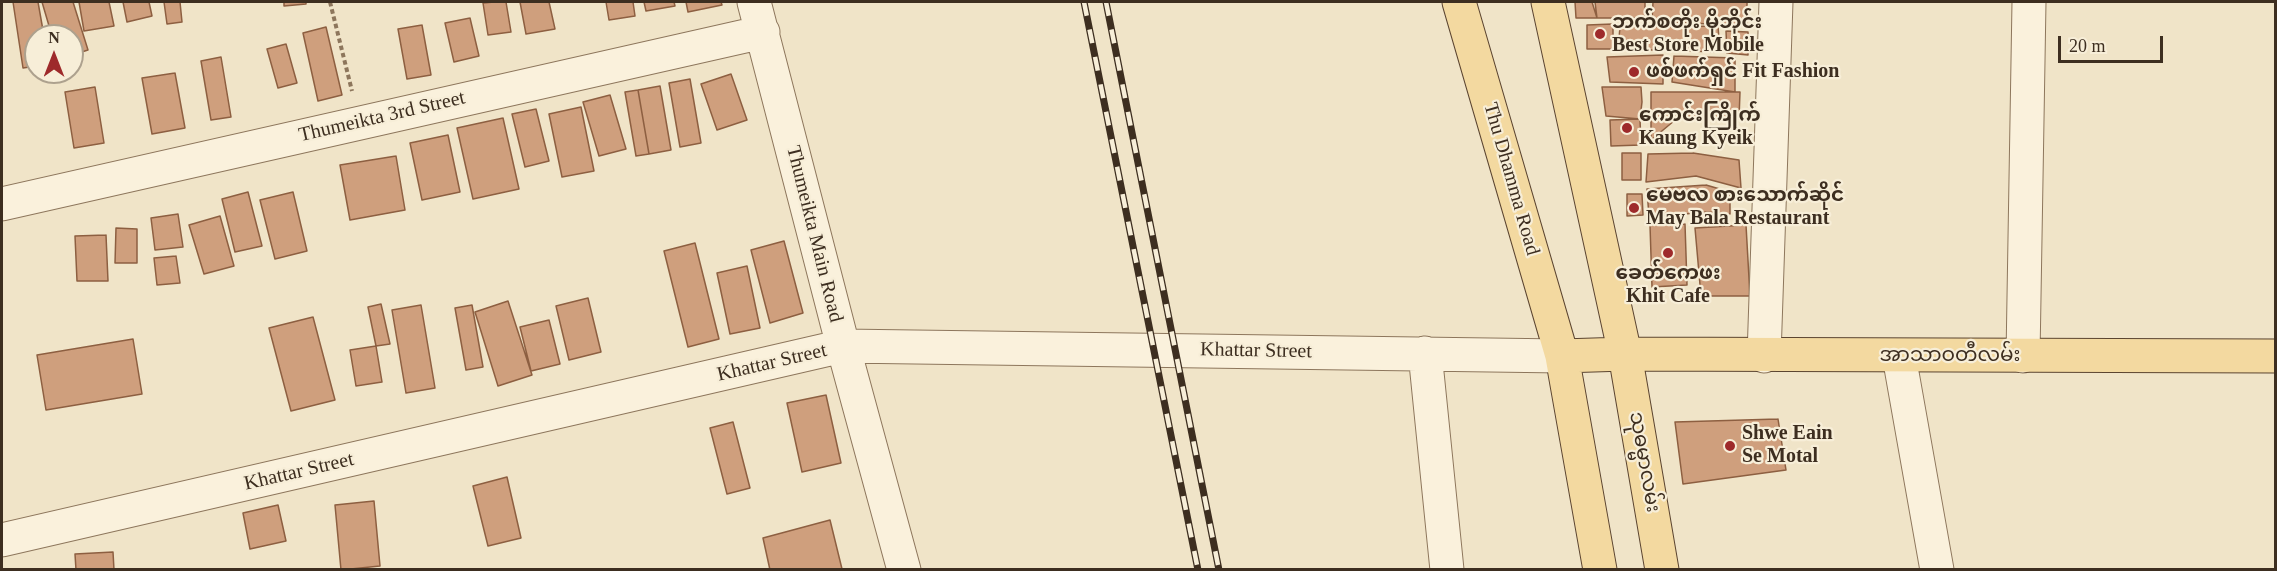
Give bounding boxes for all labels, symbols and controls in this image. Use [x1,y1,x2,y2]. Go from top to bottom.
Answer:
place label: ဘက်စတိုး မိုဘိုင်း Best Store Mobile [1612,11,1764,58]
north arrow [24,24,84,84]
scale bar [2061,24,2166,62]
marker: ဘက်စတိုး မိုဘိုင်း Best Store Mobile [1593,27,1607,41]
text: N [48,29,60,46]
text: 20 m [2069,36,2106,56]
place label: ဖစ်ဖက်ရှင် Fit Fashion [1646,60,1839,84]
marker: ဖစ်ဖက်ရှင် Fit Fashion [1627,65,1641,79]
street label: Thumeikta 3rd Street [297,86,467,148]
street label: Thu Dhamma Road [1478,100,1544,258]
place label: ကောင်းကြိုက် Kaung Kyeik [1639,104,1761,151]
marker: ကောင်းကြိုက် Kaung Kyeik [1620,121,1634,135]
street label: Thumeikta Main Road [780,143,848,325]
place label: မေဗလ စားသောက်ဆိုင် May Bala Restaurant [1646,184,1844,231]
marker: မေဗလ စားသောက်ဆိုင် May Bala Restaurant [1627,201,1641,215]
marker: ခေတ်ကေဖး Khit Cafe [1661,246,1675,260]
place label: ခေတ်ကေဖး Khit Cafe [1615,262,1721,309]
street label: Khattar Street [1200,338,1312,364]
street label: Khattar Street [715,339,829,387]
street label: အာသာဝတီလမ်း [1879,344,2021,368]
street label: သုဓမ္မာလမ်း [1623,410,1665,514]
place label: Shwe Eain Se Motal [1742,422,1833,469]
marker: Shwe Eain Se Motal [1723,439,1737,453]
street label: Khattar Street [242,448,356,496]

